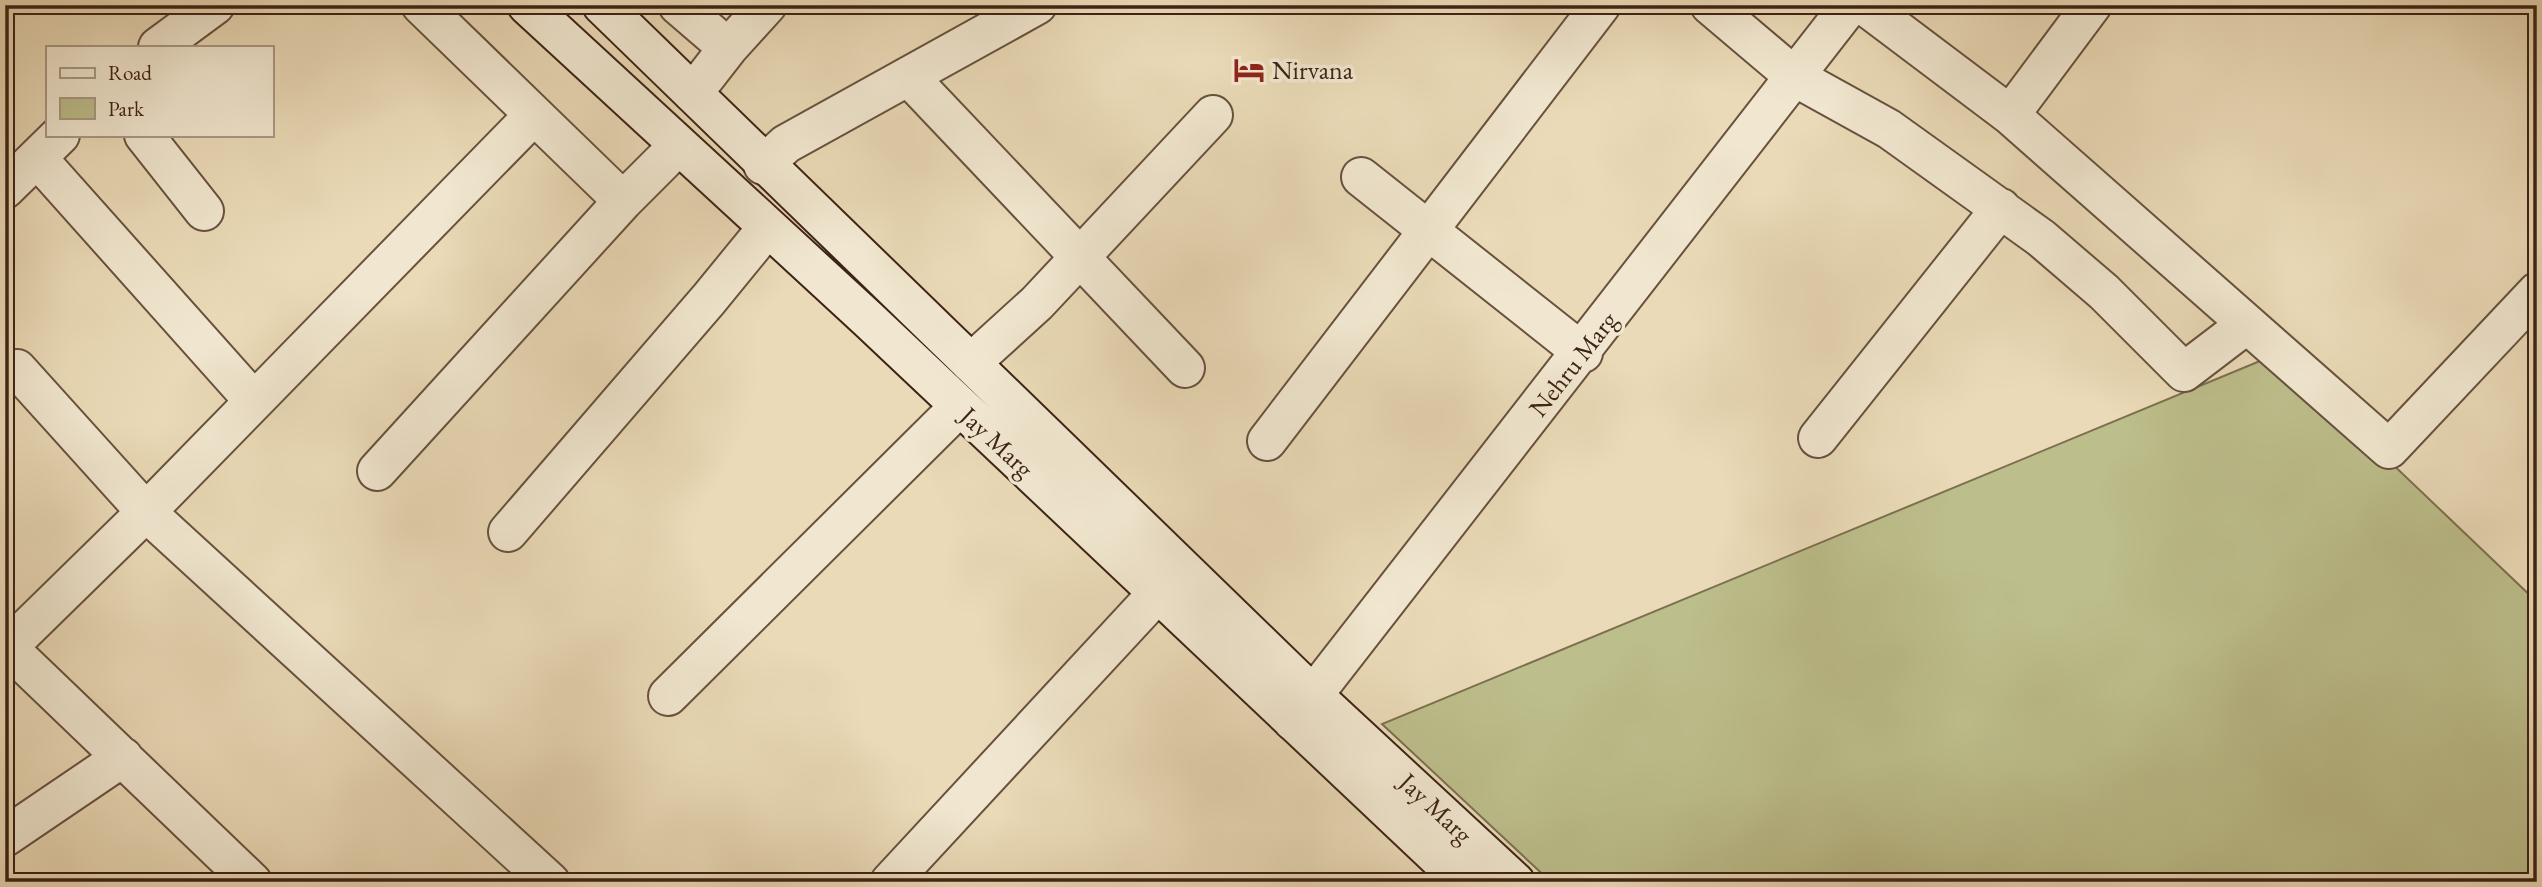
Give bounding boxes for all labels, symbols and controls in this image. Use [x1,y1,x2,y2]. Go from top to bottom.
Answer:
legend [46,46,273,136]
hotel icon: Nirvana [1232,53,1266,87]
place label: Nirvana [1272,53,1354,87]
text: Road [108,59,152,86]
text: Park [108,95,145,122]
street label: Nehru Marg [1521,304,1625,424]
street label: Jay Marg [951,398,1042,485]
street label: Jay Marg [1390,764,1481,851]

